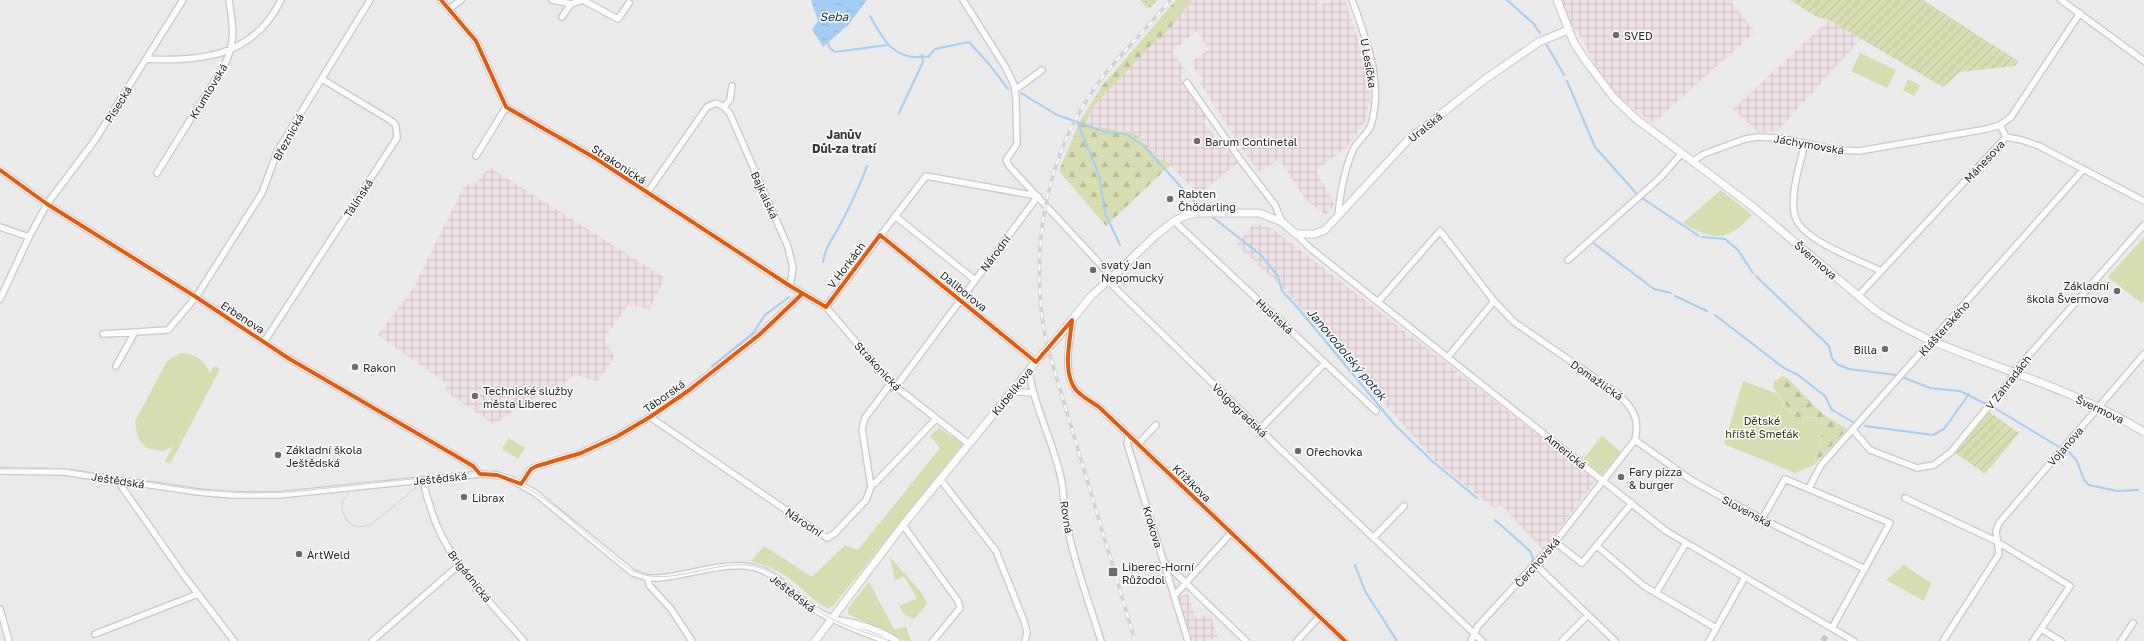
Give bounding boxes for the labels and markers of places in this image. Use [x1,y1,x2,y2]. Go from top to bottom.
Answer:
place label: SVED [1624,29,1653,42]
marker: SVED [1611,30,1621,40]
place label: Barum Continetal [1205,135,1298,148]
marker: Barum Continetal [1192,136,1202,146]
place label: Rabten Čhödarling [1178,187,1236,213]
marker: Rabten Čhödarling [1165,194,1175,204]
place label: svatý Jan Nepomucký [1101,258,1164,284]
marker: svatý Jan Nepomucký [1088,265,1098,275]
place label: Základní škola Švermova [2026,279,2110,305]
marker: Základní škola Švermova [2112,286,2122,296]
place label: Billa [1853,343,1877,356]
marker: Billa [1880,344,1890,354]
place label: Rakon [363,361,396,374]
marker: Rakon [350,362,360,372]
place label: Technické služby města Liberec [483,384,573,410]
marker: Technické služby města Liberec [470,391,480,401]
place label: Základní škola Ještědská [286,443,362,469]
place label: Ořechovka [1306,445,1362,458]
marker: Ořechovka [1293,446,1303,456]
marker: Základní škola Ještědská [273,450,283,460]
place label: Fary pizza & burger [1629,465,1682,491]
marker: Fary pizza & burger [1616,472,1626,482]
place label: Librax [472,491,504,504]
marker: Librax [459,492,469,502]
place label: ArtWeld [307,548,350,561]
marker: ArtWeld [294,549,304,559]
place label: Liberec-Horní Růžodol [1122,560,1195,586]
marker: Liberec-Horní Růžodol [1107,566,1119,578]

